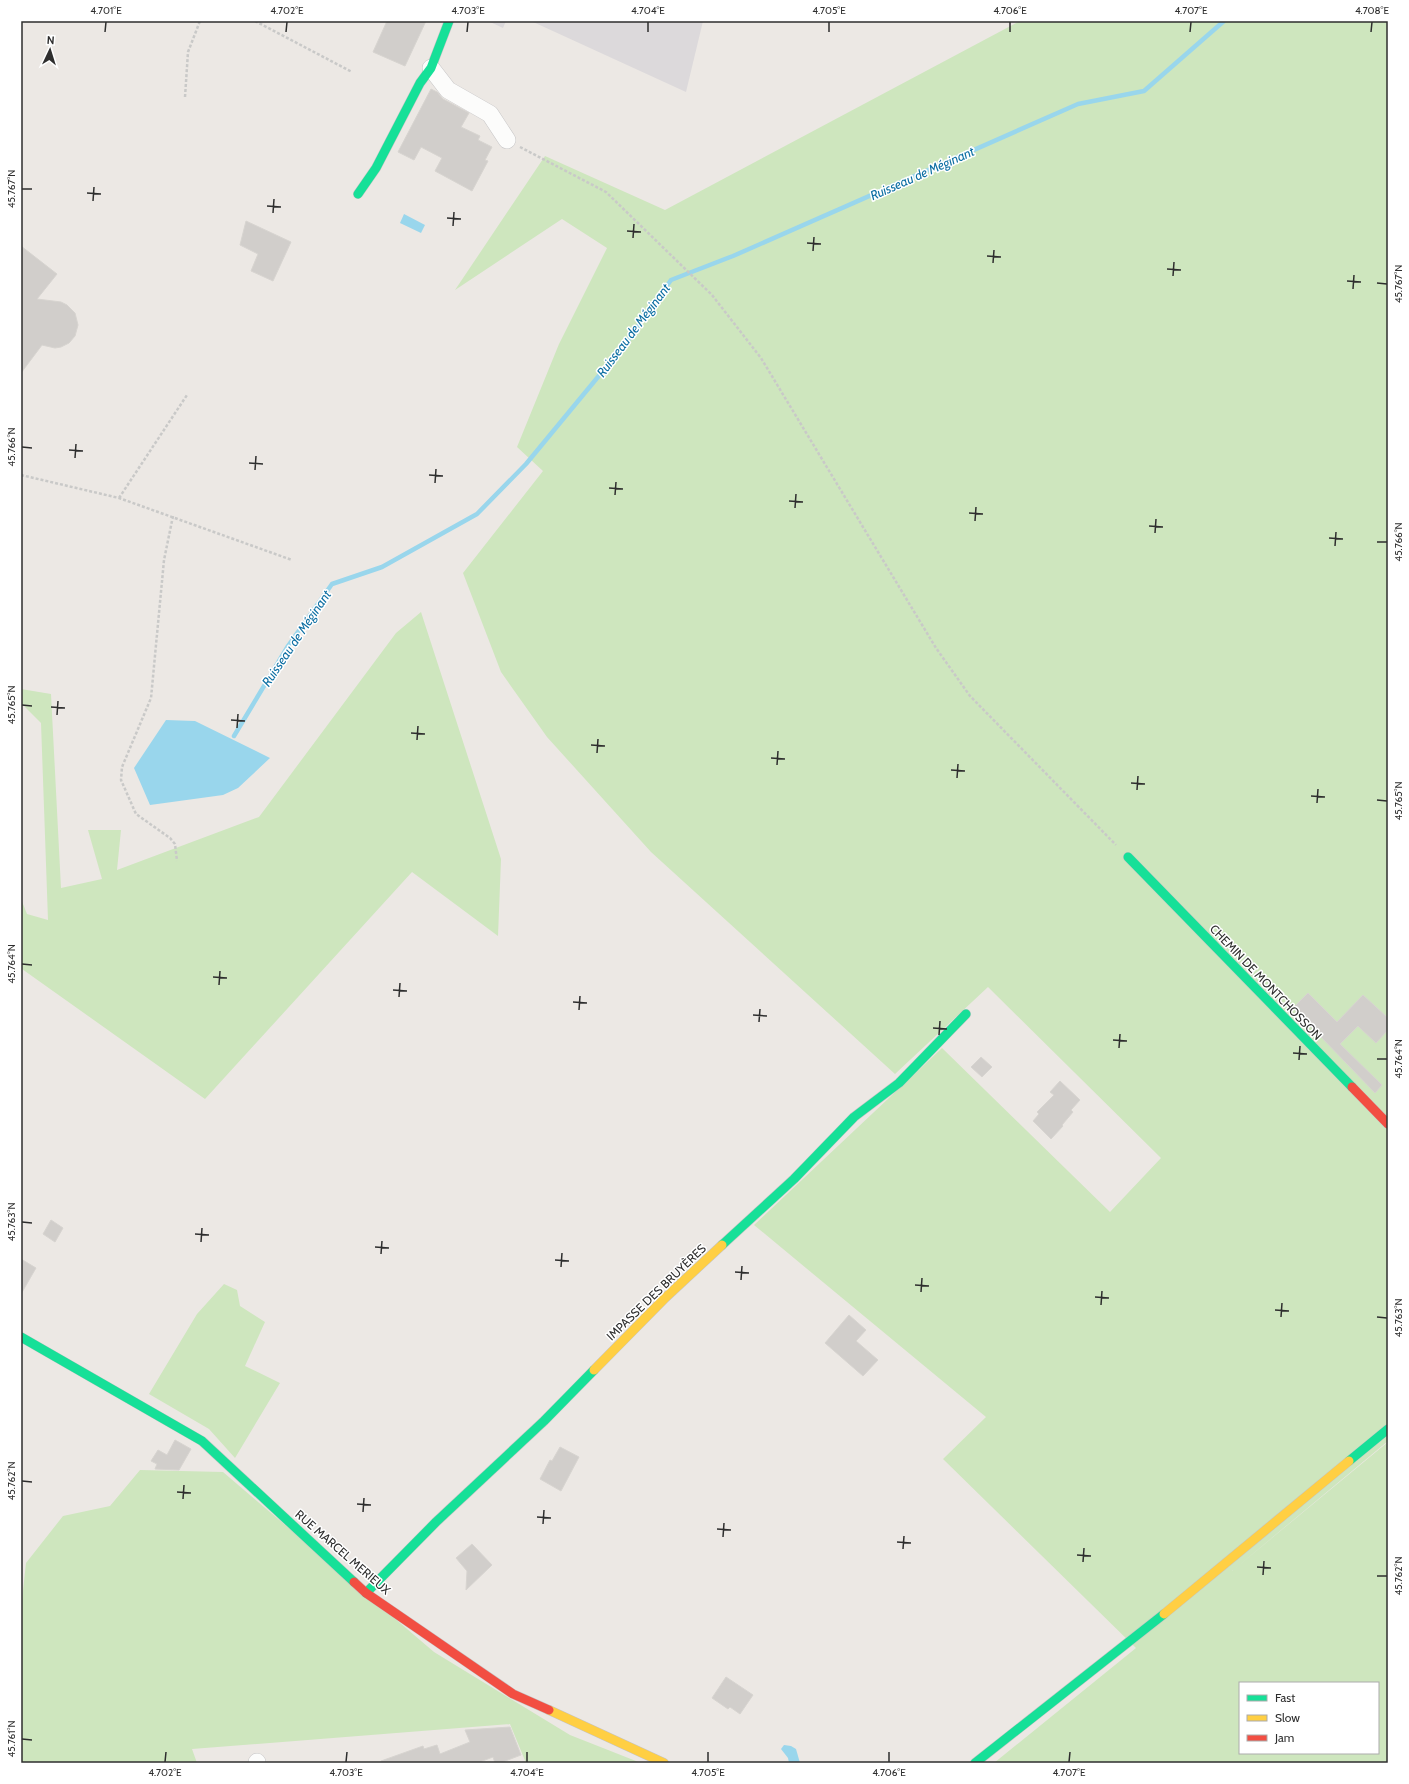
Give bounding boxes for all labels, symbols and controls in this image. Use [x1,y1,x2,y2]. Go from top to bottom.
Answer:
text: 4.701°E [90,4,122,17]
text: 4.702°E [270,4,304,17]
text: 4.703°E [451,4,485,17]
text: 4.704°E [631,4,665,17]
text: 4.705°E [812,4,846,17]
text: 4.706°E [993,4,1027,17]
text: 4.707°E [1174,4,1208,17]
text: 4.708°E [1355,4,1390,17]
north arrow [30,30,70,70]
text: N [46,33,55,47]
water label: Ruisseau de Méginant [867,142,978,203]
text: 45.767°N [5,170,18,208]
text: 45.767°N [1392,265,1405,303]
water label: Ruisseau de Méginant [593,279,674,380]
text: 45.766°N [5,427,18,467]
text: 45.766°N [1392,522,1405,562]
water label: Ruisseau de Méginant [258,586,335,689]
text: 45.765°N [5,685,18,725]
text: 45.765°N [1392,781,1405,821]
street label: CHEMIN DE MONTCHOSSON [1207,921,1325,1043]
text: 45.764°N [5,944,18,984]
text: 45.764°N [1392,1039,1405,1079]
text: 45.763°N [5,1202,18,1242]
street label: IMPASSE DES BRUYÈRES [603,1241,709,1343]
text: 45.763°N [1392,1298,1405,1338]
text: 45.762°N [5,1462,18,1500]
street label: RUE MARCEL MERIEUX [292,1506,394,1598]
text: 45.762°N [1392,1557,1405,1595]
legend [1239,1682,1379,1754]
text: Fast [1275,1690,1295,1705]
text: Slow [1275,1710,1300,1725]
text: 45.761°N [5,1721,18,1757]
text: Jam [1274,1730,1294,1745]
text: 4.702°E [148,1766,182,1779]
text: 4.703°E [329,1766,363,1779]
text: 4.704°E [510,1766,544,1779]
text: 4.705°E [691,1766,725,1779]
text: 4.706°E [872,1766,906,1779]
text: 4.707°E [1052,1766,1086,1779]

